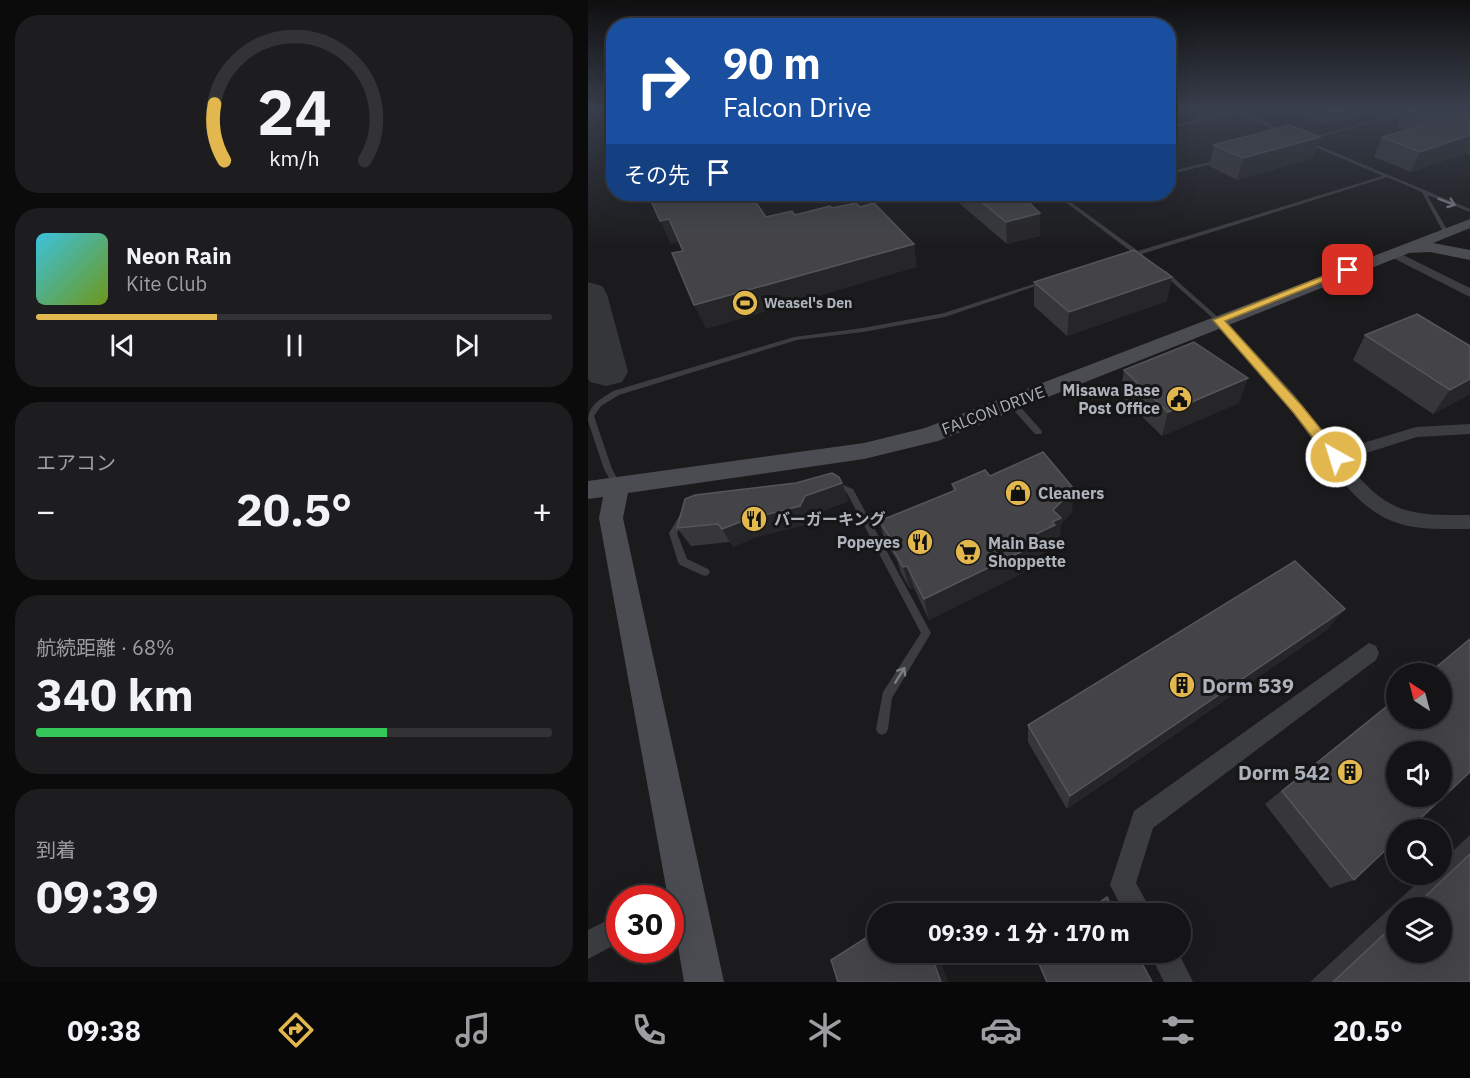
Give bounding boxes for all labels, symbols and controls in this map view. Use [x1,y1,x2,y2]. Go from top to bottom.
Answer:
text: 90 m [723,36,821,91]
icon: right [624,42,702,120]
text: 24 [257,71,331,152]
text: Falcon Drive [723,89,872,124]
text: km/h [269,145,319,173]
icon: arrive [702,156,735,189]
text: その先 [624,160,690,189]
one-way arrow [1437,197,1456,208]
text: Neon Rain [126,241,232,270]
pin [1322,244,1373,295]
icon: arrive [1331,253,1364,286]
text: Kite Club [126,270,207,297]
sports icon: Weasel's Den [730,288,760,318]
place label: Weasel's Den [764,294,852,312]
icon: previous [106,329,139,362]
icon: pause [278,329,311,362]
icon: next [450,329,483,362]
place label: Misawa Base Post Office [1062,380,1160,418]
street label: FALCON DRIVE [939,381,1047,439]
public building icon: Misawa Base Post Office [1164,384,1194,414]
position arrow [1304,425,1368,489]
text: エアコン [36,449,116,476]
shop icon: Cleaners [1003,478,1033,508]
text: 20.5° [236,480,352,538]
place label: Cleaners [1038,483,1104,503]
text: − [36,489,56,532]
text: + [532,489,552,532]
restaurant icon: バーガーキング [739,504,769,534]
place label: バーガーキング [774,509,886,529]
restaurant icon: Popeyes [905,527,935,557]
place label: Popeyes [837,532,900,552]
place label: Main Base Shoppette [988,533,1066,571]
supermarket icon: Main Base Shoppette [953,537,983,567]
text: 航続距離 · 68% [36,634,175,661]
north arrow [1386,663,1452,729]
map controls [1386,663,1452,963]
text: 340 km [36,665,194,723]
one-way arrow [894,666,907,683]
building icon: Dorm 539 [1167,670,1197,700]
place label: Dorm 539 [1202,672,1294,699]
button: sound [1386,741,1452,807]
building icon: Dorm 542 [1335,757,1365,787]
place label: Dorm 542 [1238,759,1330,786]
button: search [1386,819,1452,885]
text: 到着 [36,836,76,863]
text: 09:39 [36,867,159,925]
speed limit sign: 30 [606,885,684,963]
button: layers [1386,897,1452,963]
text: 09:39 · 1 分 · 170 m [928,918,1130,947]
icon: directions [275,1009,317,1051]
icon: music [452,1009,494,1051]
icon: phone [628,1009,670,1051]
icon: climate [804,1009,846,1051]
icon: car [980,1009,1022,1051]
icon: filters [1157,1009,1199,1051]
text: 09:38 [67,1013,141,1048]
text: 20.5° [1333,1013,1403,1048]

